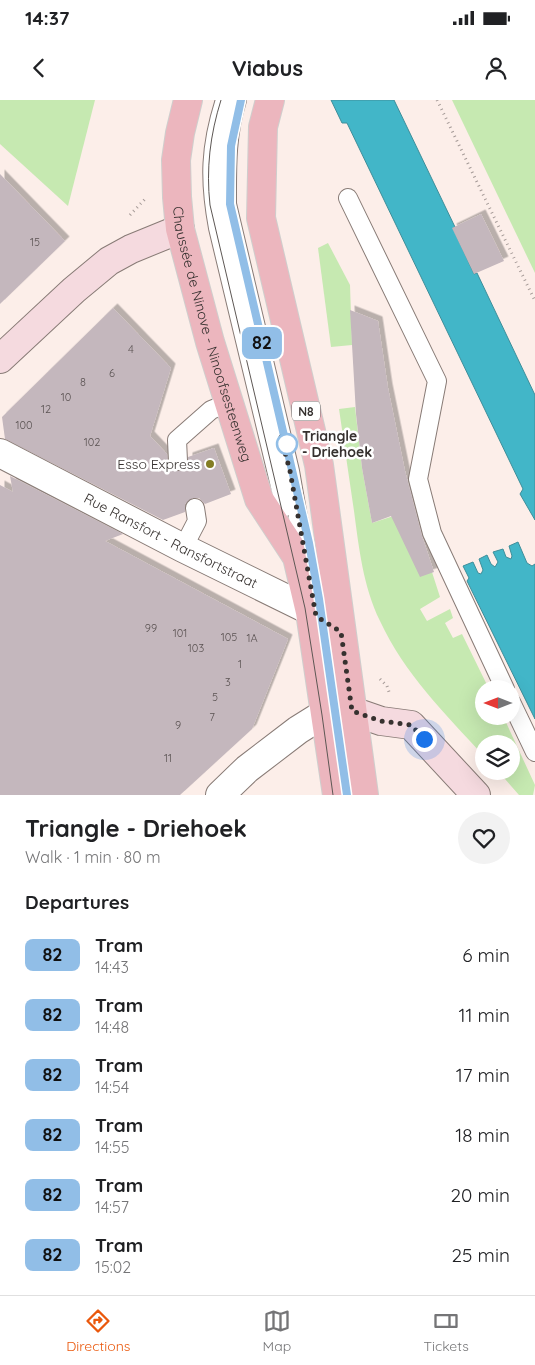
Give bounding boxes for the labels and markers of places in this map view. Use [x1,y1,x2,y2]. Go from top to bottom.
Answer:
place label: Triangle - Driehoek [302,427,372,461]
marker: Triangle - Driehoek [276,433,298,455]
place label: Esso Express [117,455,200,473]
marker: Esso Express [204,458,216,470]

